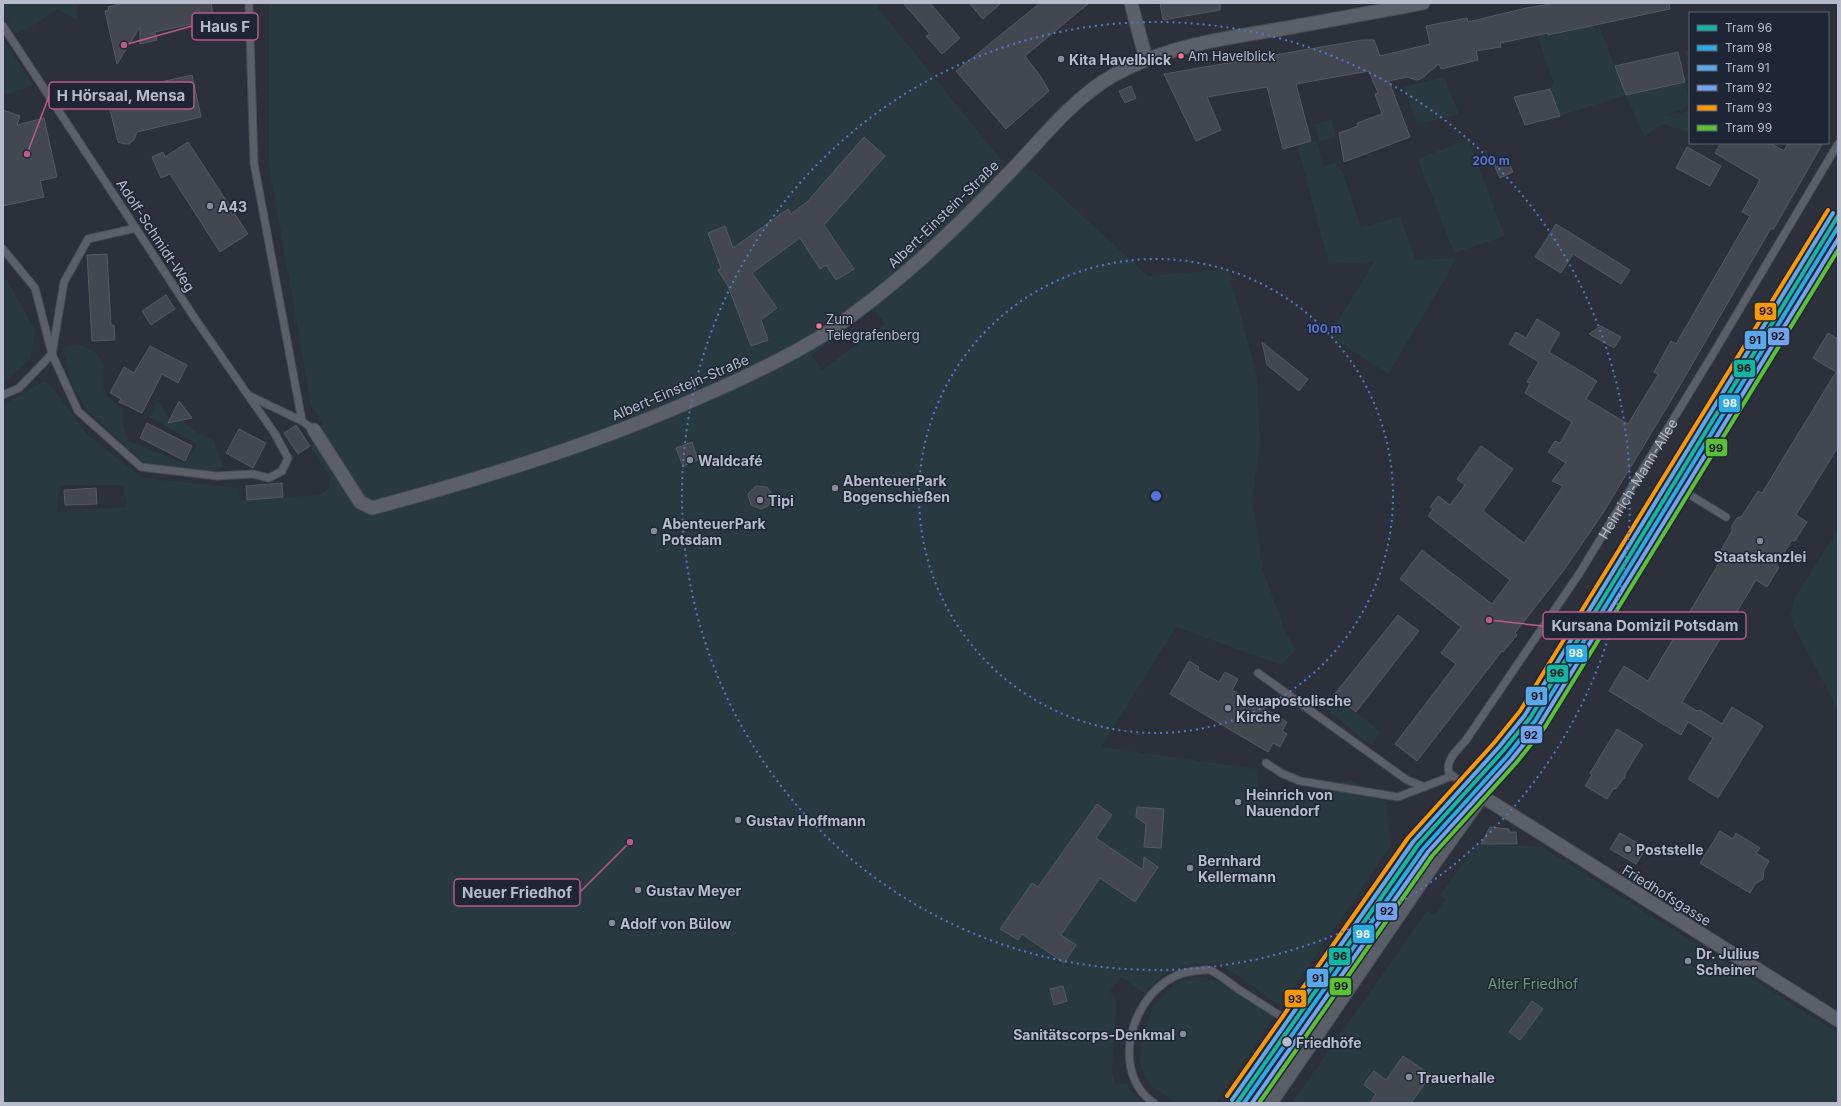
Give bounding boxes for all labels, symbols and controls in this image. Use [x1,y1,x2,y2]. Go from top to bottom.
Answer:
legend [1689,12,1829,144]
callout: Haus F [192,13,258,40]
text: Haus F [200,17,250,36]
text: Tram 96 [1725,20,1772,35]
text: Tram 98 [1725,40,1772,55]
place label: Am Havelblick [1188,48,1275,64]
place label: Kita Havelblick [1069,51,1172,68]
marker: Am Havelblick [1176,51,1186,61]
marker: Kita Havelblick [1056,54,1066,64]
text: Tram 91 [1725,60,1770,75]
text: Tram 92 [1725,80,1772,95]
callout: H Hörsaal, Mensa [49,82,194,109]
text: H Hörsaal, Mensa [57,86,185,105]
text: Tram 93 [1725,100,1772,115]
text: Tram 99 [1725,120,1772,135]
text: 200 m [1472,153,1510,168]
street label: Albert-Einstein-Straße [884,157,1002,271]
street label: Adolf-Schmidt-Weg [113,176,199,294]
place label: A43 [218,198,247,215]
marker: A43 [205,201,215,211]
line badge: 93 [1754,302,1777,321]
text: 93 [1759,304,1773,318]
place label: Zum Telegrafenberg [826,311,920,343]
marker: Zum Telegrafenberg [814,321,824,331]
text: 100 m [1306,321,1342,336]
line badge: 92 [1767,327,1790,346]
text: 92 [1771,329,1785,343]
line badge: 91 [1744,330,1767,350]
text: 91 [1749,333,1761,347]
street label: Albert-Einstein-Straße [609,350,751,424]
line badge: 96 [1733,359,1756,378]
text: 96 [1737,361,1751,375]
line badge: 98 [1718,394,1741,413]
text: 98 [1723,396,1737,410]
street label: Heinrich-Mann-Allee [1594,415,1680,541]
line badge: 99 [1705,438,1728,457]
text: 99 [1709,441,1723,455]
place label: Waldcafé [698,452,763,469]
marker: Waldcafé [685,455,695,465]
place label: AbenteuerPark Bogenschießen [843,472,950,505]
marker: AbenteuerPark Bogenschießen [830,483,840,493]
centre of rings [1149,489,1163,503]
place label: Tipi [768,492,794,509]
marker: Tipi [755,495,765,505]
place label: AbenteuerPark Potsdam [662,515,767,548]
marker: AbenteuerPark Potsdam [649,526,659,536]
marker: Staatskanzlei [1755,536,1765,546]
place label: Staatskanzlei [1714,548,1806,565]
callout: Kursana Domizil Potsdam [1543,612,1746,639]
text: Kursana Domizil Potsdam [1552,616,1738,635]
line badge: 98 [1565,644,1588,663]
text: 98 [1569,646,1583,660]
line badge: 96 [1546,664,1569,683]
text: 96 [1550,666,1564,680]
line badge: 91 [1525,686,1548,706]
text: 91 [1531,689,1543,703]
place label: Neuapostolische Kirche [1236,692,1351,725]
marker: Neuapostolische Kirche [1223,703,1233,713]
line badge: 92 [1520,725,1543,744]
text: 92 [1524,728,1538,742]
place label: Heinrich von Nauendorf [1246,786,1333,819]
marker: Heinrich von Nauendorf [1233,797,1243,807]
place label: Gustav Hoffmann [746,812,866,829]
marker: Gustav Hoffmann [733,815,743,825]
place label: Poststelle [1636,841,1704,858]
marker: Poststelle [1623,844,1633,854]
place label: Bernhard Kellermann [1198,852,1276,885]
street label: Friedhofsgasse [1619,861,1715,929]
marker: Bernhard Kellermann [1185,863,1195,873]
callout: Neuer Friedhof [454,879,580,906]
place label: Gustav Meyer [646,882,742,899]
text: Neuer Friedhof [462,883,572,902]
marker: Gustav Meyer [633,885,643,895]
line badge: 92 [1375,902,1398,921]
text: 92 [1380,904,1394,918]
place label: Adolf von Bülow [620,915,731,932]
marker: Adolf von Bülow [607,918,617,928]
line badge: 98 [1352,924,1375,944]
text: 98 [1356,927,1370,941]
place label: Dr. Julius Scheiner [1696,945,1760,978]
line badge: 96 [1328,947,1351,966]
text: 96 [1333,949,1347,963]
marker: Dr. Julius Scheiner [1683,956,1693,966]
line badge: 91 [1306,968,1329,988]
text: 91 [1312,971,1324,985]
park label: Alter Friedhof [1488,975,1578,992]
line badge: 99 [1329,977,1352,996]
text: 99 [1334,979,1348,993]
line badge: 93 [1284,989,1307,1008]
text: 93 [1288,992,1302,1006]
place label: Sanitätscorps-Denkmal [1013,1026,1175,1043]
marker: Sanitätscorps-Denkmal [1178,1029,1188,1039]
place label: Friedhöfe [1296,1034,1362,1051]
marker: Friedhöfe [1280,1035,1294,1049]
place label: Trauerhalle [1417,1069,1495,1086]
marker: Trauerhalle [1404,1072,1414,1082]

